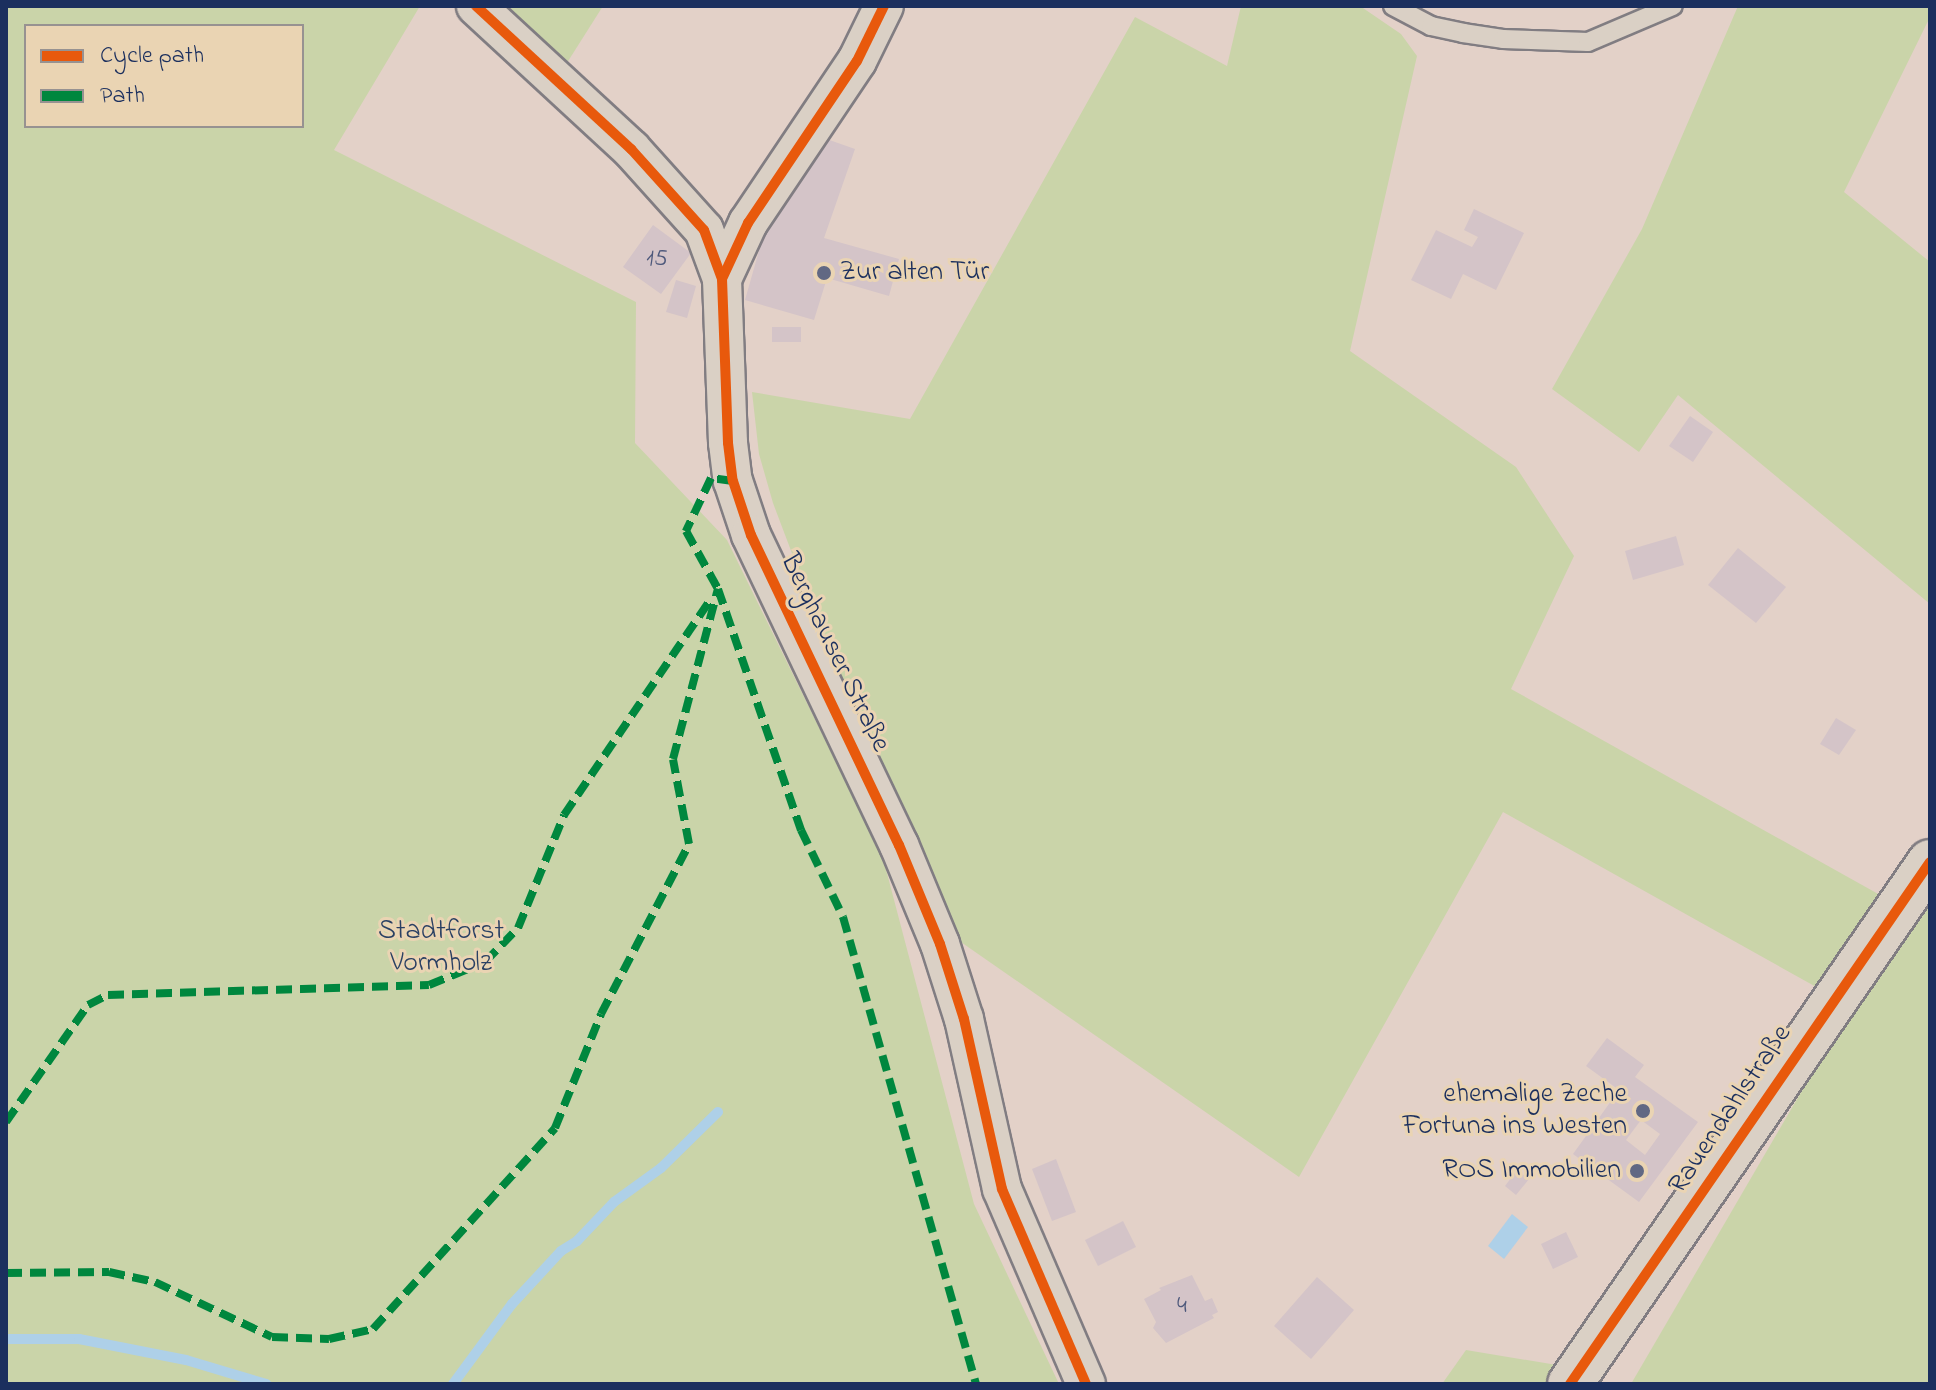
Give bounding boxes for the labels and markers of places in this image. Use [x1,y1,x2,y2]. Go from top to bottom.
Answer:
place label: Zur alten Tür [840,256,989,290]
marker: Zur alten Tür [815,264,833,282]
place label: ehemalige Zeche Fortuna ins Westen [1403,1078,1627,1144]
marker: ehemalige Zeche Fortuna ins Westen [1634,1102,1652,1120]
place label: ROS Immobilien [1442,1154,1621,1188]
marker: ROS Immobilien [1628,1162,1646,1180]

